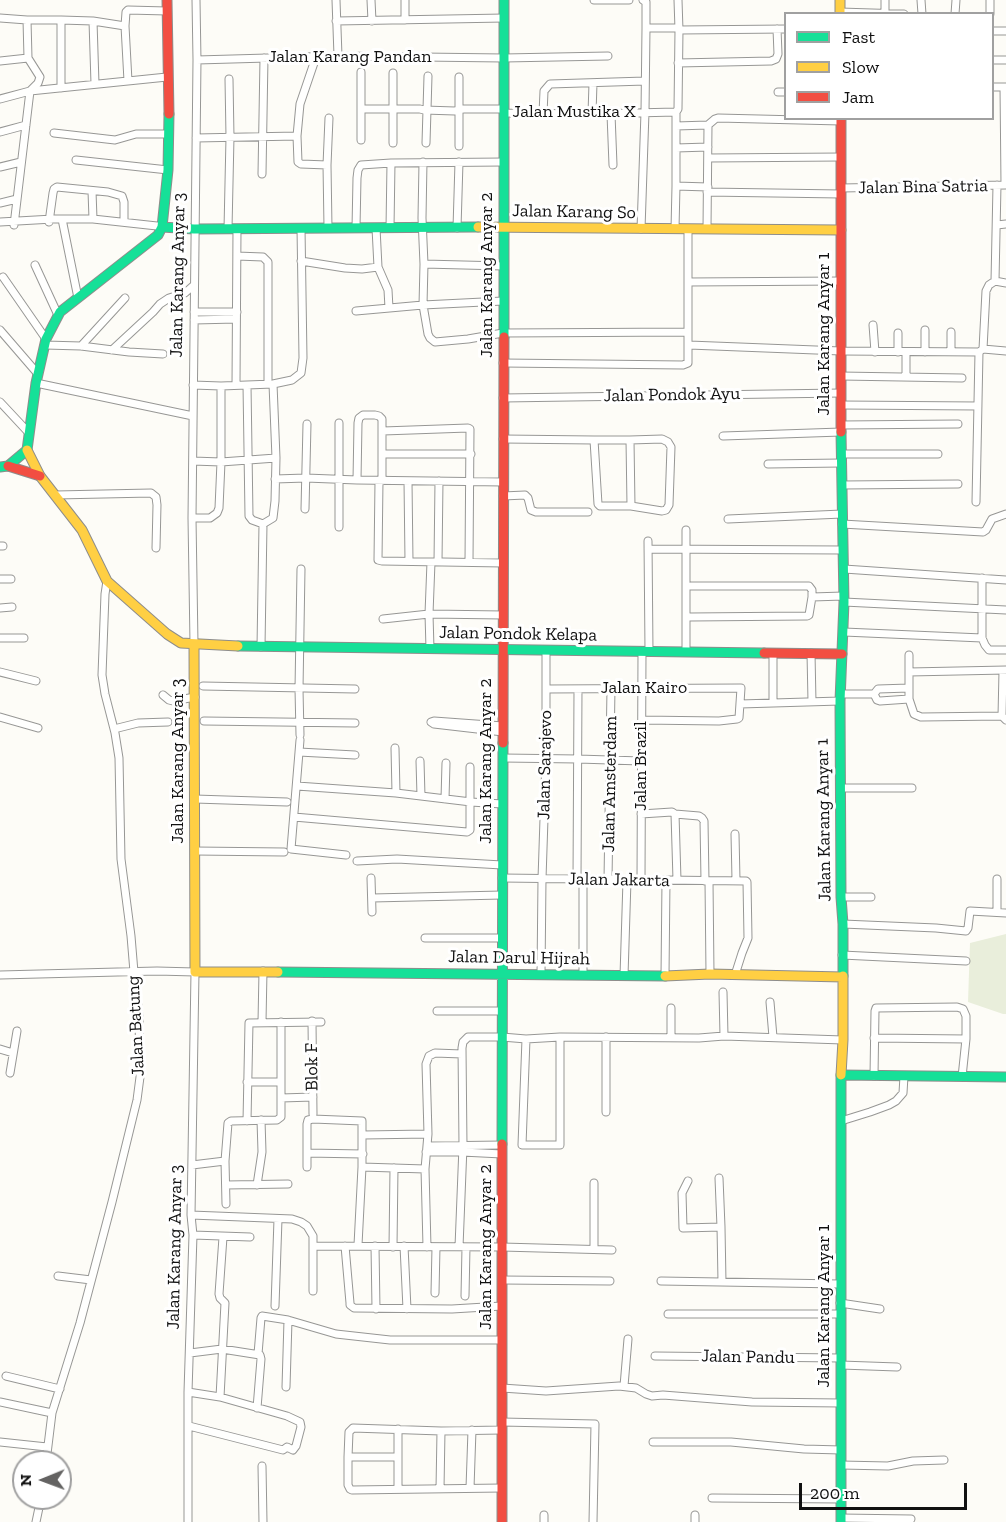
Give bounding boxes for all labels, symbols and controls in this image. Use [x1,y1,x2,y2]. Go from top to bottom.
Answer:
legend [784,12,994,120]
text: Fast [842,26,875,48]
street label: Jalan Karang Pandan [268,46,432,68]
text: Slow [842,56,879,78]
text: Jam [842,86,874,108]
street label: Jalan Mustika X [512,101,636,123]
street label: Jalan Bina Satria [858,175,988,199]
street label: Jalan Karang Anyar 3 [166,192,190,358]
street label: Jalan Karang Anyar 2 [476,192,498,358]
street label: Jalan Karang So [512,200,636,224]
street label: Jalan Karang Anyar 1 [813,252,835,416]
street label: Jalan Pondok Ayu [604,383,740,407]
street label: Jalan Pondok Kelapa [439,622,597,646]
street label: Jalan Kairo [601,677,687,699]
street label: Jalan Karang Anyar 2 [475,678,497,844]
street label: Jalan Karang Anyar 3 [167,679,189,843]
street label: Jalan Sarajevo [533,710,557,820]
street label: Jalan Amsterdam [598,716,622,852]
street label: Jalan Brazil [630,721,652,811]
street label: Jalan Karang Anyar 1 [812,738,836,902]
street label: Jalan Jakarta [568,868,670,892]
street label: Jalan Darul Hijrah [448,946,590,970]
street label: Jalan Batung [123,975,149,1077]
street label: Blok F [301,1043,323,1091]
street label: Jalan Karang Anyar 3 [163,1164,187,1330]
street label: Jalan Karang Anyar 2 [475,1164,497,1330]
street label: Jalan Karang Anyar 1 [813,1224,835,1388]
street label: Jalan Pandu [701,1345,795,1369]
north arrow [12,1450,72,1510]
scale bar [802,1471,970,1509]
text: N [16,1474,35,1487]
text: 200 m [810,1482,860,1504]

